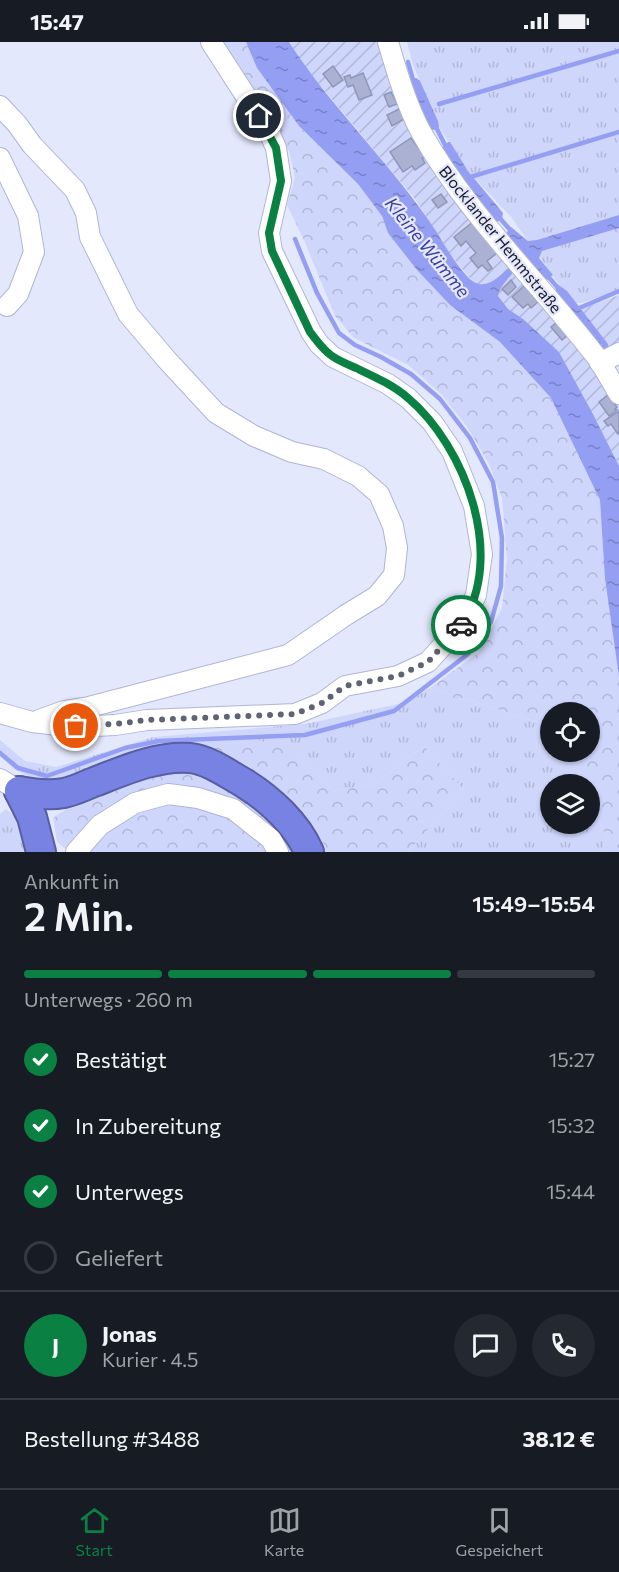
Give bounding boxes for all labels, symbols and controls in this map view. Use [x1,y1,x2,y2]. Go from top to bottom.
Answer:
text: 15:47 [30,8,84,35]
pin [233,90,284,141]
icon: home [242,99,275,132]
street label: Blocklander Hemmstraße [436,161,566,317]
water label: Kleine Wümme [381,192,475,302]
courier [431,595,491,655]
icon: car [445,609,478,642]
pin [50,700,101,751]
map controls [540,702,600,834]
button: locate [540,702,600,762]
icon: bag [59,709,92,742]
button: layers [540,774,600,834]
text: Ankunft in [24,869,119,893]
text: 15:49–15:54 [472,890,595,917]
text: 2 Min. [24,891,134,939]
text: Unterwegs · 260 m [24,987,193,1011]
icon: check [24,1043,57,1076]
text: Bestätigt [75,1046,167,1073]
text: 15:27 [549,1047,595,1071]
icon: check [24,1109,57,1142]
text: In Zubereitung [75,1112,221,1139]
text: 15:32 [548,1113,595,1137]
icon: check [24,1175,57,1208]
text: Unterwegs [75,1178,184,1205]
text: 15:44 [546,1179,595,1203]
text: Geliefert [75,1244,163,1271]
button: chat [454,1314,517,1377]
button: phone [532,1314,595,1377]
text: Jonas [102,1320,157,1347]
text: J [52,1332,59,1359]
text: Kurier · 4.5 [102,1347,198,1371]
text: Bestellung #3488 [24,1425,200,1452]
text: 38.12 € [523,1425,595,1452]
tab: Start [76,1504,113,1559]
tab: Karte [264,1504,304,1559]
tab: Gespeichert [455,1504,543,1559]

